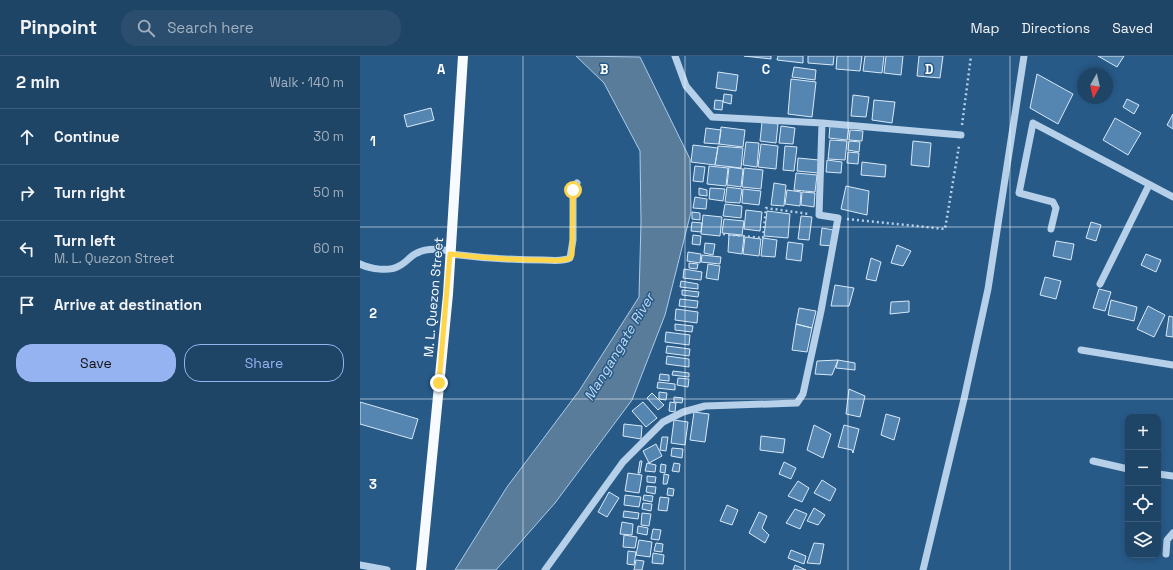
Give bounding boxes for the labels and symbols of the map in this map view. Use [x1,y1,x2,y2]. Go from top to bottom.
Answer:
text: A [437,61,446,78]
text: B [600,61,609,78]
text: C [762,61,770,78]
text: D [925,61,934,78]
north arrow [1077,68,1113,104]
text: 1 [370,133,376,150]
route start [564,181,582,199]
street label: M. L. Quezon Street [420,236,447,358]
water label: Mangangate River [580,289,659,404]
text: 2 [369,305,377,322]
route end [430,374,448,392]
text: 3 [369,476,377,493]

